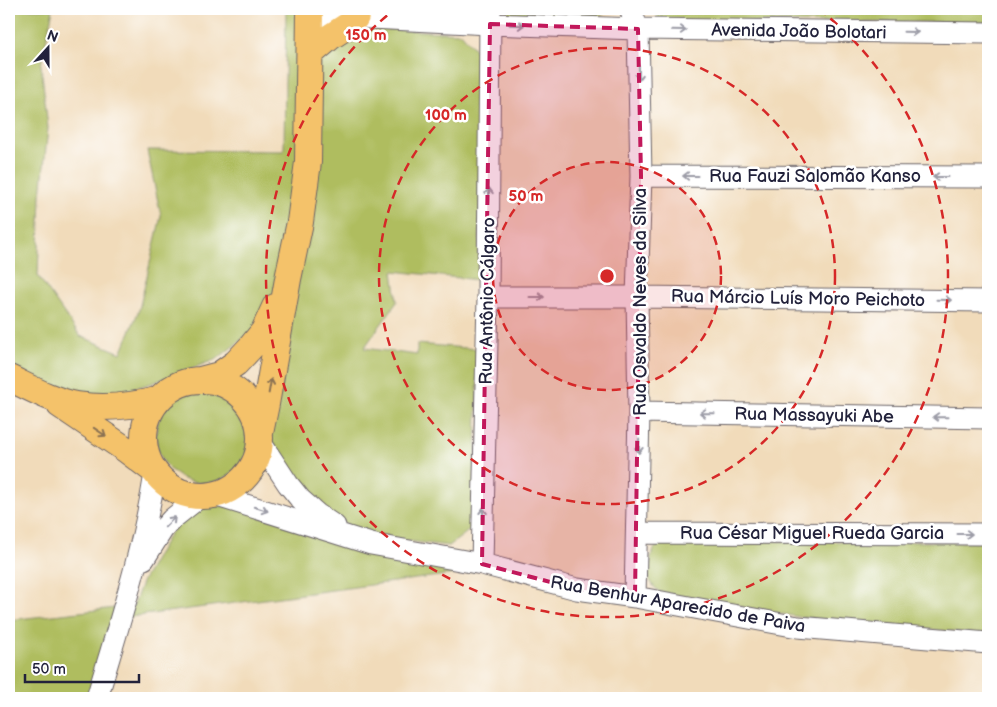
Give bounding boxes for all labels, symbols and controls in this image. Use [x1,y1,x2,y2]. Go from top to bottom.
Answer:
street label: Avenida João Bolotari [711,19,887,44]
one-way arrow [508,20,524,29]
north arrow [22,22,72,72]
one-way arrow [670,25,687,35]
text: 150 m [345,26,387,45]
text: N [45,27,60,46]
one-way arrow [903,27,919,37]
one-way arrow [634,65,644,81]
text: 100 m [425,106,467,125]
street label: Rua Fauzi Salomão Kanso [709,166,921,187]
one-way arrow [682,171,698,181]
one-way arrow [932,172,948,182]
one-way arrow [484,187,494,204]
text: 50 m [509,187,544,206]
street label: Rua Osvaldo Neves da Silva [630,188,651,416]
street label: Rua Antônio Cálgaro [476,217,499,385]
centre of rings [598,267,616,285]
street label: Rua Márcio Luís Moro Peichoto [671,286,925,311]
one-way arrow [528,292,545,302]
one-way arrow [936,295,952,305]
one-way arrow [265,378,275,394]
street label: Rua Massayuki Abe [734,404,894,427]
one-way arrow [699,408,716,418]
one-way arrow [932,412,948,422]
one-way arrow [92,427,106,437]
one-way arrow [634,437,643,453]
one-way arrow [253,505,269,515]
one-way arrow [478,507,488,524]
one-way arrow [164,515,176,528]
street label: Rua César Miguel Rueda Garcia [680,523,944,544]
one-way arrow [957,529,973,539]
street label: Rua Benhur Aparecido de Paiva [549,572,807,637]
scale bar [25,652,139,684]
text: 50 m [32,660,66,679]

